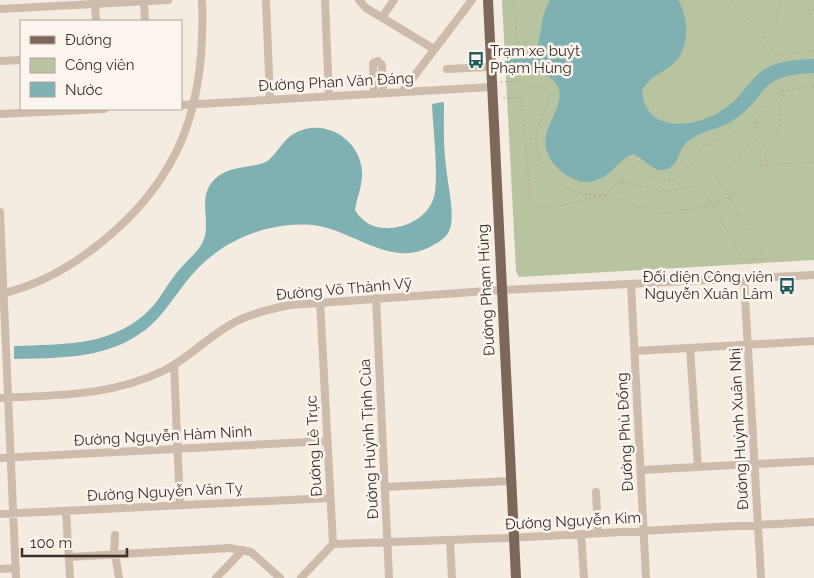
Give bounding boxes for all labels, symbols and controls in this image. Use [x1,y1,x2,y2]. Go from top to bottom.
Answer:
legend [20,20,182,110]
text: Đường [65,31,112,49]
place label: Trạm xe buýt Phạm Hùng [490,42,580,77]
bus stop icon: Trạm xe buýt Phạm Hùng [466,50,486,70]
text: Công viên [65,56,134,74]
street label: Đường Phan Văn Đáng [258,69,414,95]
text: Nước [65,81,103,99]
street label: Đường Phạm Hùng [474,223,498,357]
place label: Đối diện Công viên Nguyễn Xuân Lâm [643,268,773,303]
street label: Đường Võ Thành Vỹ [275,274,413,304]
bus stop icon: Đối diện Công viên Nguyễn Xuân Lâm [777,276,797,296]
street label: Đường Huỳnh Xuân Nhị [726,348,752,510]
street label: Đường Huỳnh Tịnh Của [356,358,382,520]
street label: Đường Phù Đổng [613,372,637,492]
street label: Đường Lê Trực [302,395,326,497]
street label: Đường Nguyễn Hàm Ninh [73,422,253,450]
street label: Đường Nguyễn Văn Tỵ [87,479,243,505]
street label: Đường Nguyễn Kim [504,508,642,534]
scale bar [22,526,128,558]
text: 100 m [30,534,72,552]

